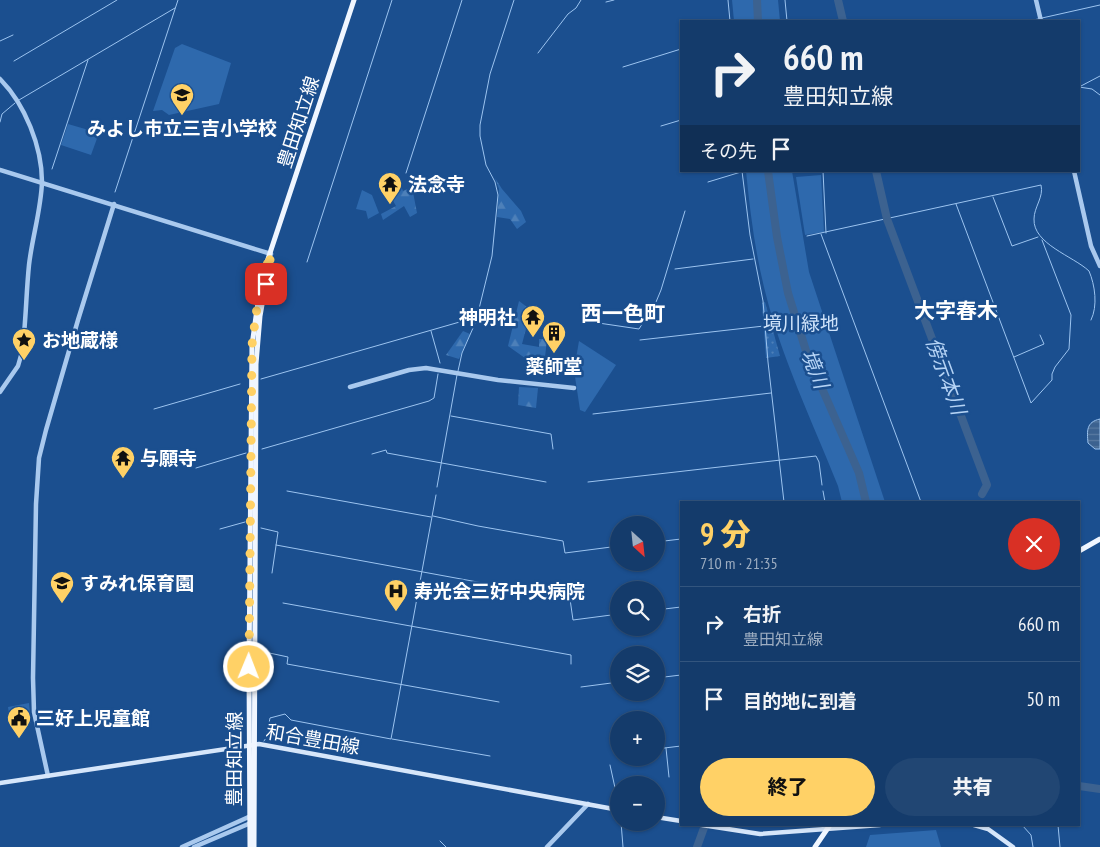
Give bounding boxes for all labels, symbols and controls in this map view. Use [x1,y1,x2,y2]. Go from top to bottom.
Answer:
text: 660 m [783,34,864,80]
icon: right [700,40,765,105]
street label: 豊田知立線 [272,73,324,171]
school or university icon: みよし市立三吉小学校 [169,82,195,116]
text: 豊田知立線 [783,82,893,110]
place label: みよし市立三吉小学校 [87,116,277,140]
icon: arrive [767,135,795,163]
text: その先 [700,139,757,163]
temple icon: 法念寺 [377,171,403,205]
place label: 法念寺 [408,172,465,196]
pin [245,263,287,305]
icon: arrive [252,270,280,298]
district label: 大字春木 [914,297,998,324]
district label: 西一色町 [581,300,665,327]
temple icon: 神明社 [520,304,546,338]
place label: 神明社 [459,305,516,329]
park label: 境川緑地 [763,311,839,335]
building icon: 薬師堂 [541,320,567,354]
place icon: お地蔵様 [11,327,37,361]
place label: お地蔵様 [42,328,118,352]
water label: 傍示本川 [920,334,973,420]
water label: 境川 [795,346,835,394]
place label: 薬師堂 [525,354,583,378]
temple icon: 与願寺 [110,445,136,479]
place label: 与願寺 [140,446,197,470]
text: 9 分 [700,514,751,553]
north arrow [610,516,665,571]
map controls [610,516,665,831]
button: close [1008,518,1060,570]
text: 710 m · 21:35 [700,553,778,573]
school or university icon: すみれ保育園 [49,570,75,604]
place label: すみれ保育園 [80,571,194,595]
hospital icon: 寿光会三好中央病院 [383,578,409,612]
place label: 寿光会三好中央病院 [414,579,585,603]
button: search [610,581,665,636]
text: 右折 [743,602,781,626]
icon: right [700,610,728,638]
text: 660 m [1018,612,1060,636]
text: 豊田知立線 [743,629,823,649]
position arrow [222,640,274,692]
button: layers [610,646,665,701]
icon: arrive [700,685,728,713]
text: 50 m [1027,687,1060,711]
text: 目的地に到着 [743,689,857,713]
public building icon: 三好上児童館 [6,705,32,739]
place label: 三好上児童館 [36,706,150,730]
street label: 豊田知立線 [222,711,246,807]
button: + [610,711,665,766]
street label: 和合豊田線 [264,719,362,759]
button: 終了 [700,758,875,816]
button: 共有 [885,758,1060,816]
button: − [610,776,665,831]

